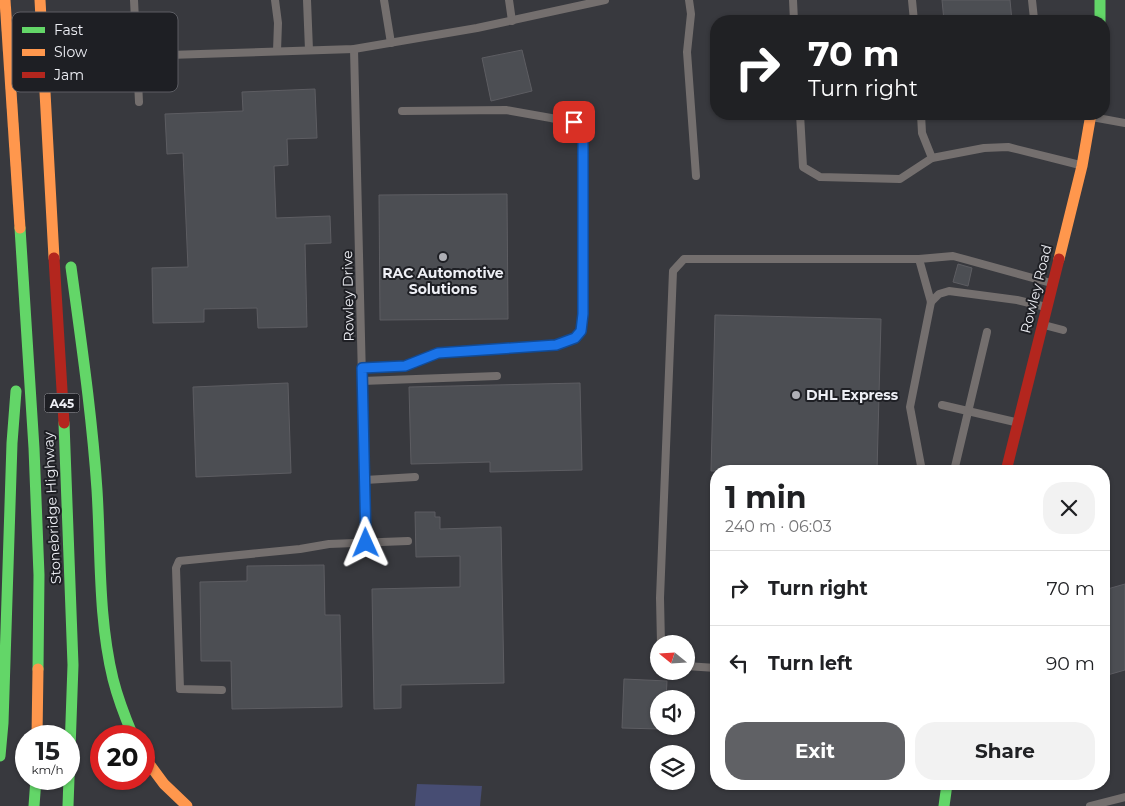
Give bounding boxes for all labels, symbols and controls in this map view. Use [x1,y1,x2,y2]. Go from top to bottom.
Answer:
legend [12,12,178,92]
text: Fast [54,21,84,39]
text: 70 m [808,32,899,75]
icon: right [725,35,790,100]
text: Slow [54,43,88,61]
text: Jam [53,66,84,84]
text: Turn right [808,75,918,102]
pin [553,101,595,143]
icon: arrive [560,108,588,136]
street label: Rowley Road [1016,243,1056,335]
street label: Rowley Drive [338,250,358,342]
marker: RAC Automotive Solutions [437,251,449,263]
place label: RAC Automotive Solutions [382,264,504,298]
place label: DHL Express [806,386,899,404]
marker: DHL Express [790,389,802,401]
road number: A45 [44,393,80,412]
street label: Stonebridge Highway [39,431,65,585]
text: 1 min [725,479,806,516]
button: close [1043,482,1095,534]
position arrow [339,516,391,568]
text: 240 m · 06:03 [725,517,832,536]
icon: right [725,574,753,602]
text: Turn right [768,577,868,600]
text: 70 m [1046,577,1095,600]
north arrow [650,635,695,680]
map controls [650,635,695,790]
icon: left [725,649,753,677]
text: Turn left [768,652,853,675]
text: 90 m [1046,652,1095,675]
button: sound [650,690,695,735]
button: Exit [725,722,905,780]
button: Share [915,722,1095,780]
speed limit sign: 20 [90,725,155,790]
text: 15 [35,736,60,766]
button: layers [650,745,695,790]
text: km/h [31,762,64,777]

